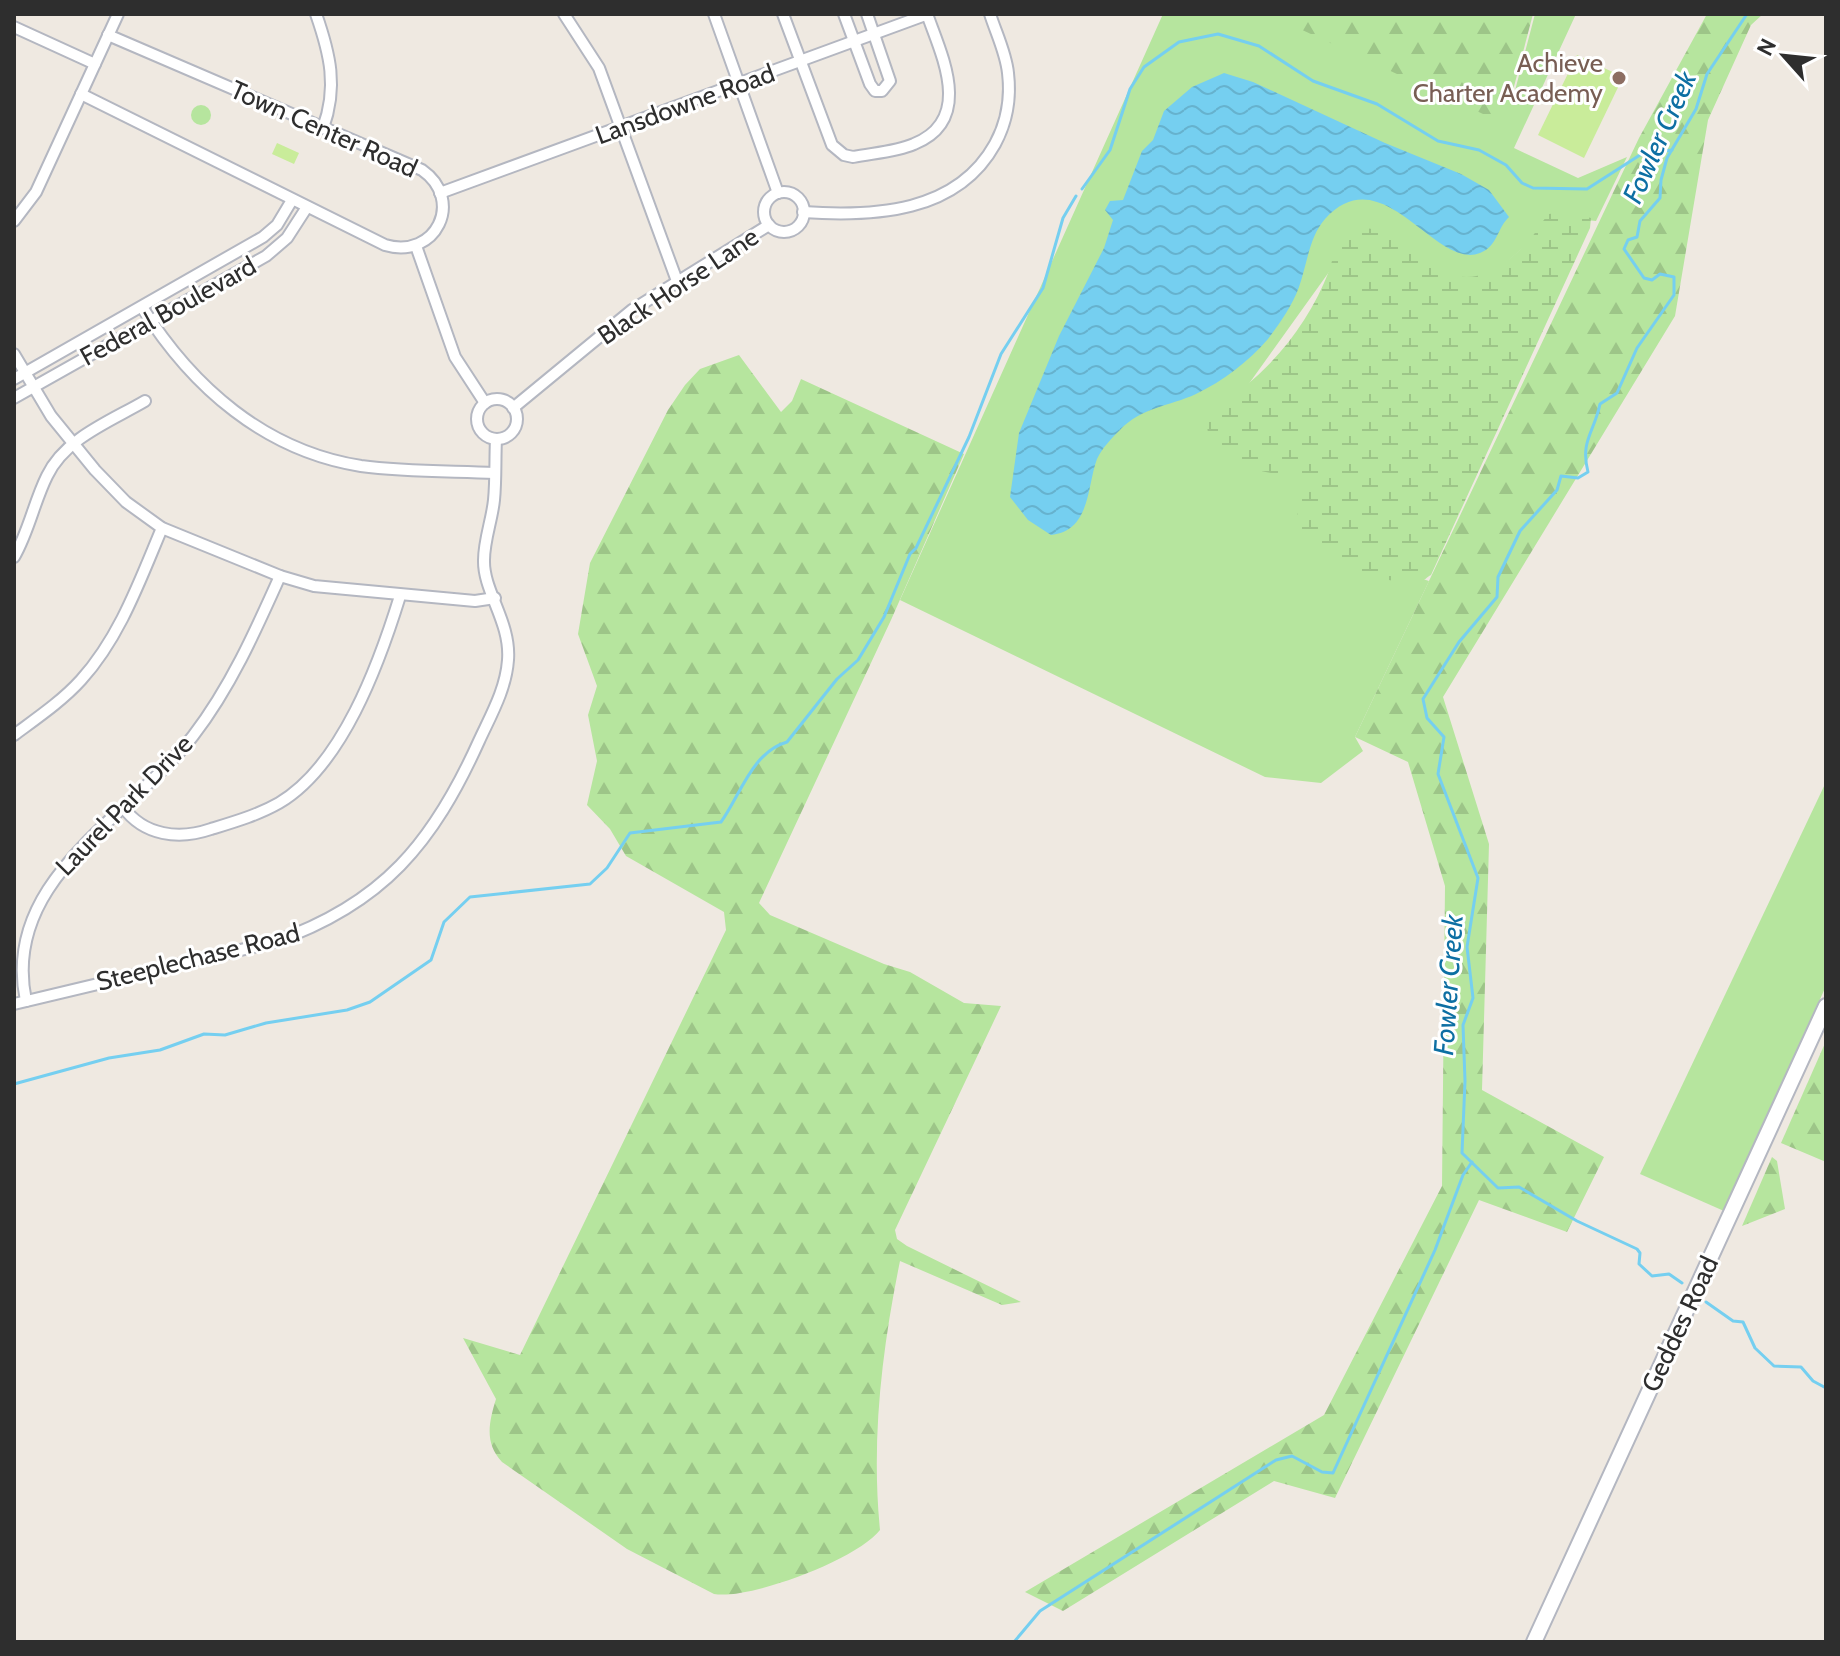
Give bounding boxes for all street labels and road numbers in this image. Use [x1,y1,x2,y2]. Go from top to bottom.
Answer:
street label: Lansdowne Road [591,57,779,151]
street label: Town Center Road [226,74,422,184]
street label: Black Horse Lane [592,220,764,352]
street label: Federal Boulevard [74,249,262,373]
street label: Laurel Park Drive [49,728,199,882]
street label: Steeplechase Road [93,916,303,998]
street label: Geddes Road [1635,1251,1725,1397]

